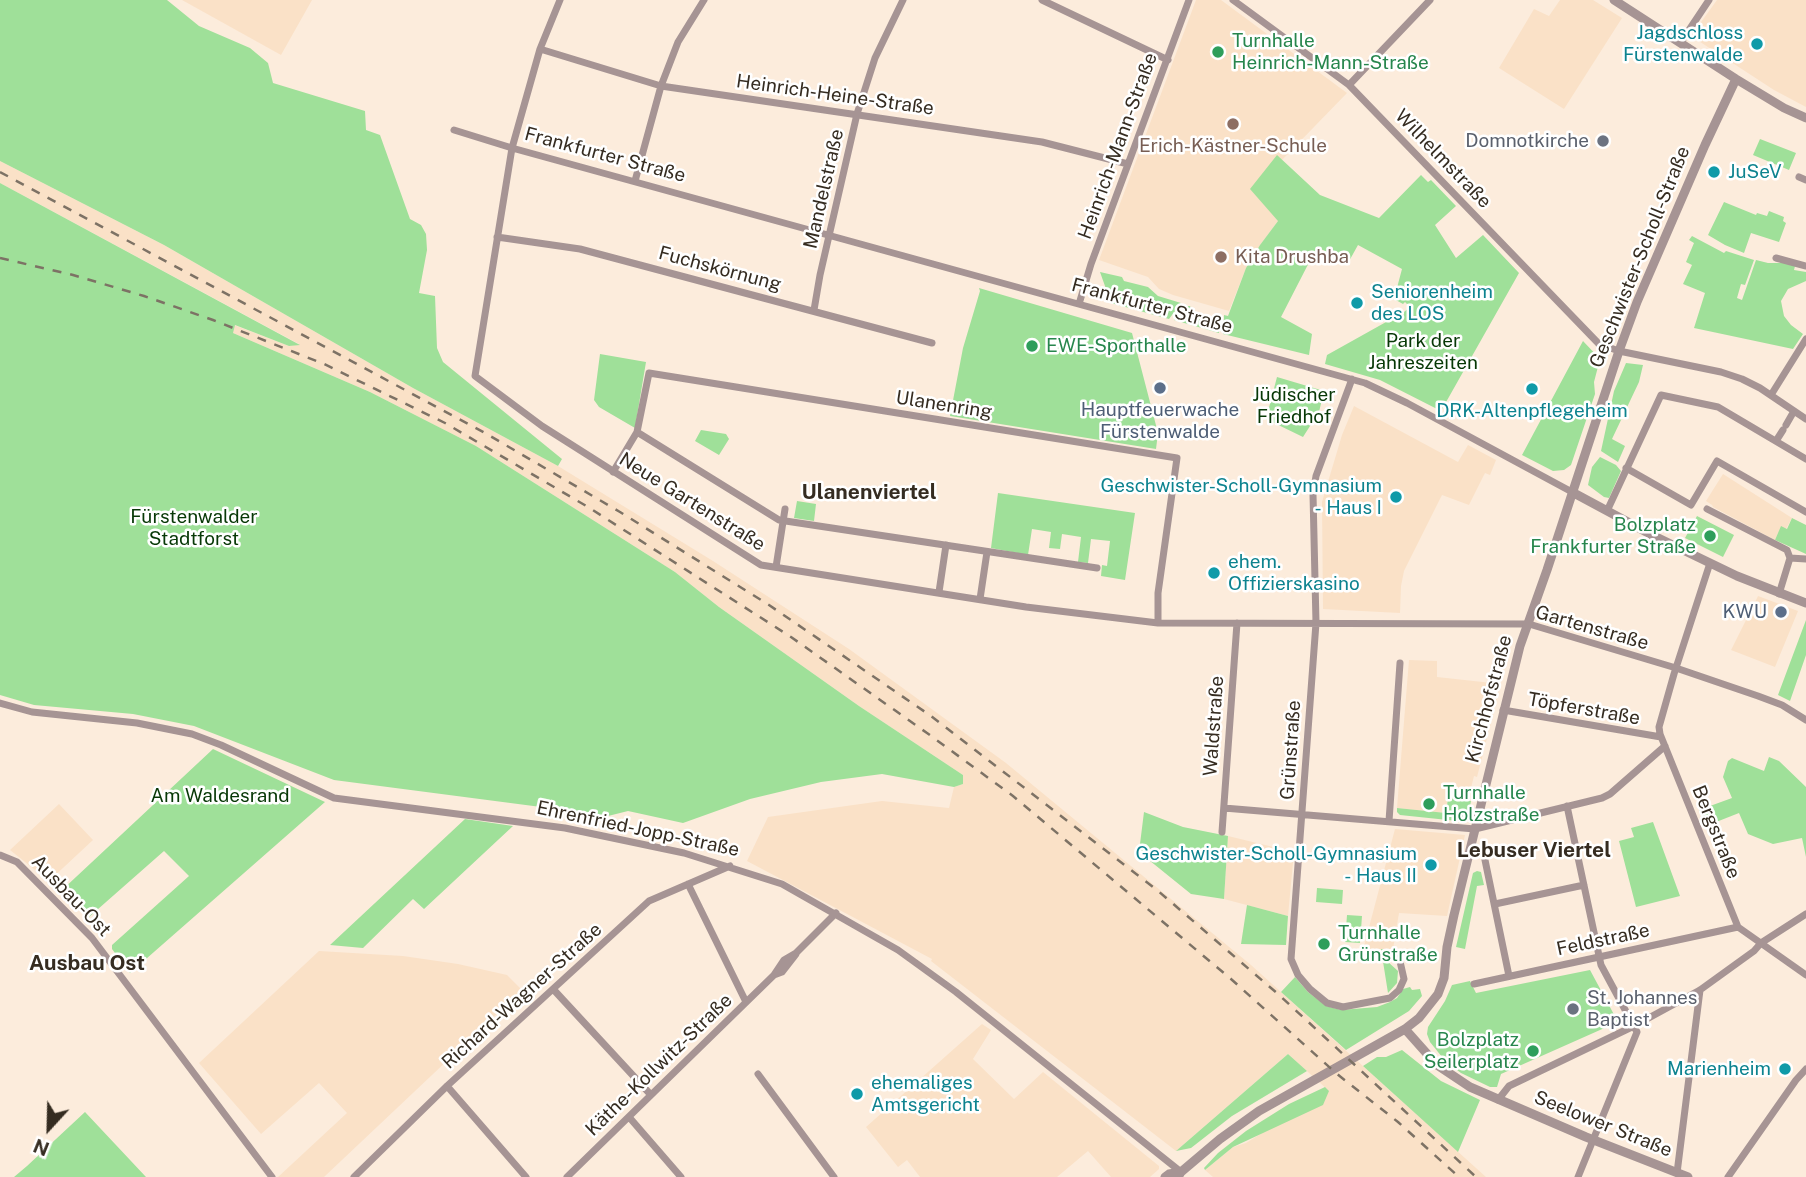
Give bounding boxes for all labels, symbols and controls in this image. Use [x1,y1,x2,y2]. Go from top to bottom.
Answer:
place label: Jagdschloss Fürstenwalde [1623,22,1743,66]
place label: Turnhalle Heinrich-Mann-Straße [1232,30,1429,74]
marker: Jagdschloss Fürstenwalde [1749,36,1765,52]
marker: Turnhalle Heinrich-Mann-Straße [1210,44,1226,60]
street label: Heinrich-Mann-Straße [1074,50,1162,242]
street label: Heinrich-Heine-Straße [735,70,935,120]
street label: Wilhelmstraße [1390,105,1496,213]
marker: Erich-Kästner-Schule [1225,116,1241,132]
street label: Frankfurter Straße [522,123,688,187]
street label: Mandelstraße [799,127,849,251]
place label: Domnotkirche [1465,130,1589,152]
marker: Domnotkirche [1595,133,1611,149]
place label: Erich-Kästner-Schule [1139,135,1327,157]
street label: Geschwister-Scholl-Straße [1585,143,1695,371]
place label: JuSeV [1728,161,1782,183]
marker: JuSeV [1706,164,1722,180]
street label: Fuchskörnung [656,242,784,296]
place label: Kita Drushba [1235,246,1349,268]
marker: Kita Drushba [1213,249,1229,265]
street label: Frankfurter Straße [1069,274,1235,338]
place label: Seniorenheim des LOS [1371,281,1493,325]
marker: Seniorenheim des LOS [1349,295,1365,311]
park label: Park der Jahreszeiten [1368,330,1478,374]
place label: EWE-Sporthalle [1046,335,1186,357]
marker: EWE-Sporthalle [1024,338,1040,354]
marker: Hauptfeuerwache Fürstenwalde [1152,380,1168,396]
marker: DRK-Altenpflegeheim [1524,381,1540,397]
park label: Jüdischer Friedhof [1252,384,1336,428]
street label: Ulanenring [894,386,994,424]
place label: Hauptfeuerwache Fürstenwalde [1081,399,1239,443]
place label: DRK-Altenpflegeheim [1436,400,1628,422]
street label: Neue Gartenstraße [615,448,769,556]
place label: Geschwister-Scholl-Gymnasium - Haus I [1100,475,1382,519]
district label: Ulanenviertel [801,480,937,506]
marker: Geschwister-Scholl-Gymnasium - Haus I [1388,489,1404,505]
park label: Fürstenwalder Stadtforst [130,506,258,550]
place label: Bolzplatz Frankfurter Straße [1530,514,1696,558]
marker: Bolzplatz Frankfurter Straße [1702,528,1718,544]
place label: ehem. Offizierskasino [1228,551,1360,595]
marker: ehem. Offizierskasino [1206,565,1222,581]
street label: Gartenstraße [1533,601,1651,655]
place label: KWU [1722,601,1767,623]
marker: KWU [1773,604,1789,620]
street label: Kirchhofstraße [1461,633,1517,765]
street label: Waldstraße [1199,675,1229,777]
street label: Töpferstraße [1526,688,1642,730]
street label: Grünstraße [1276,699,1306,801]
place label: Turnhalle Holzstraße [1443,782,1540,826]
street label: Bergstraße [1687,782,1745,882]
park label: Am Waldesrand [150,785,290,807]
street label: Ehrenfried-Jopp-Straße [535,796,741,862]
marker: Turnhalle Holzstraße [1421,796,1437,812]
district label: Lebuser Viertel [1457,838,1611,864]
place label: Geschwister-Scholl-Gymnasium - Haus II [1135,843,1417,887]
street label: Ausbau-Ost [26,850,116,942]
marker: Geschwister-Scholl-Gymnasium - Haus II [1423,857,1439,873]
street label: Richard-Wagner-Straße [437,918,607,1074]
street label: Feldstraße [1554,919,1652,961]
place label: Turnhalle Grünstraße [1338,922,1438,966]
marker: Turnhalle Grünstraße [1316,936,1332,952]
district label: Ausbau Ost [29,951,145,977]
place label: St. Johannes Baptist [1587,987,1697,1031]
street label: Käthe-Kollwitz-Straße [581,989,737,1141]
marker: St. Johannes Baptist [1565,1001,1581,1017]
place label: Bolzplatz Seilerplatz [1424,1029,1519,1073]
marker: Bolzplatz Seilerplatz [1525,1043,1541,1059]
place label: Marienheim [1667,1058,1771,1080]
marker: Marienheim [1777,1061,1793,1077]
place label: ehemaliges Amtsgericht [871,1072,980,1116]
marker: ehemaliges Amtsgericht [849,1086,865,1102]
street label: Seelower Straße [1531,1086,1675,1162]
north arrow [14,1093,84,1163]
text: N [30,1134,52,1160]

